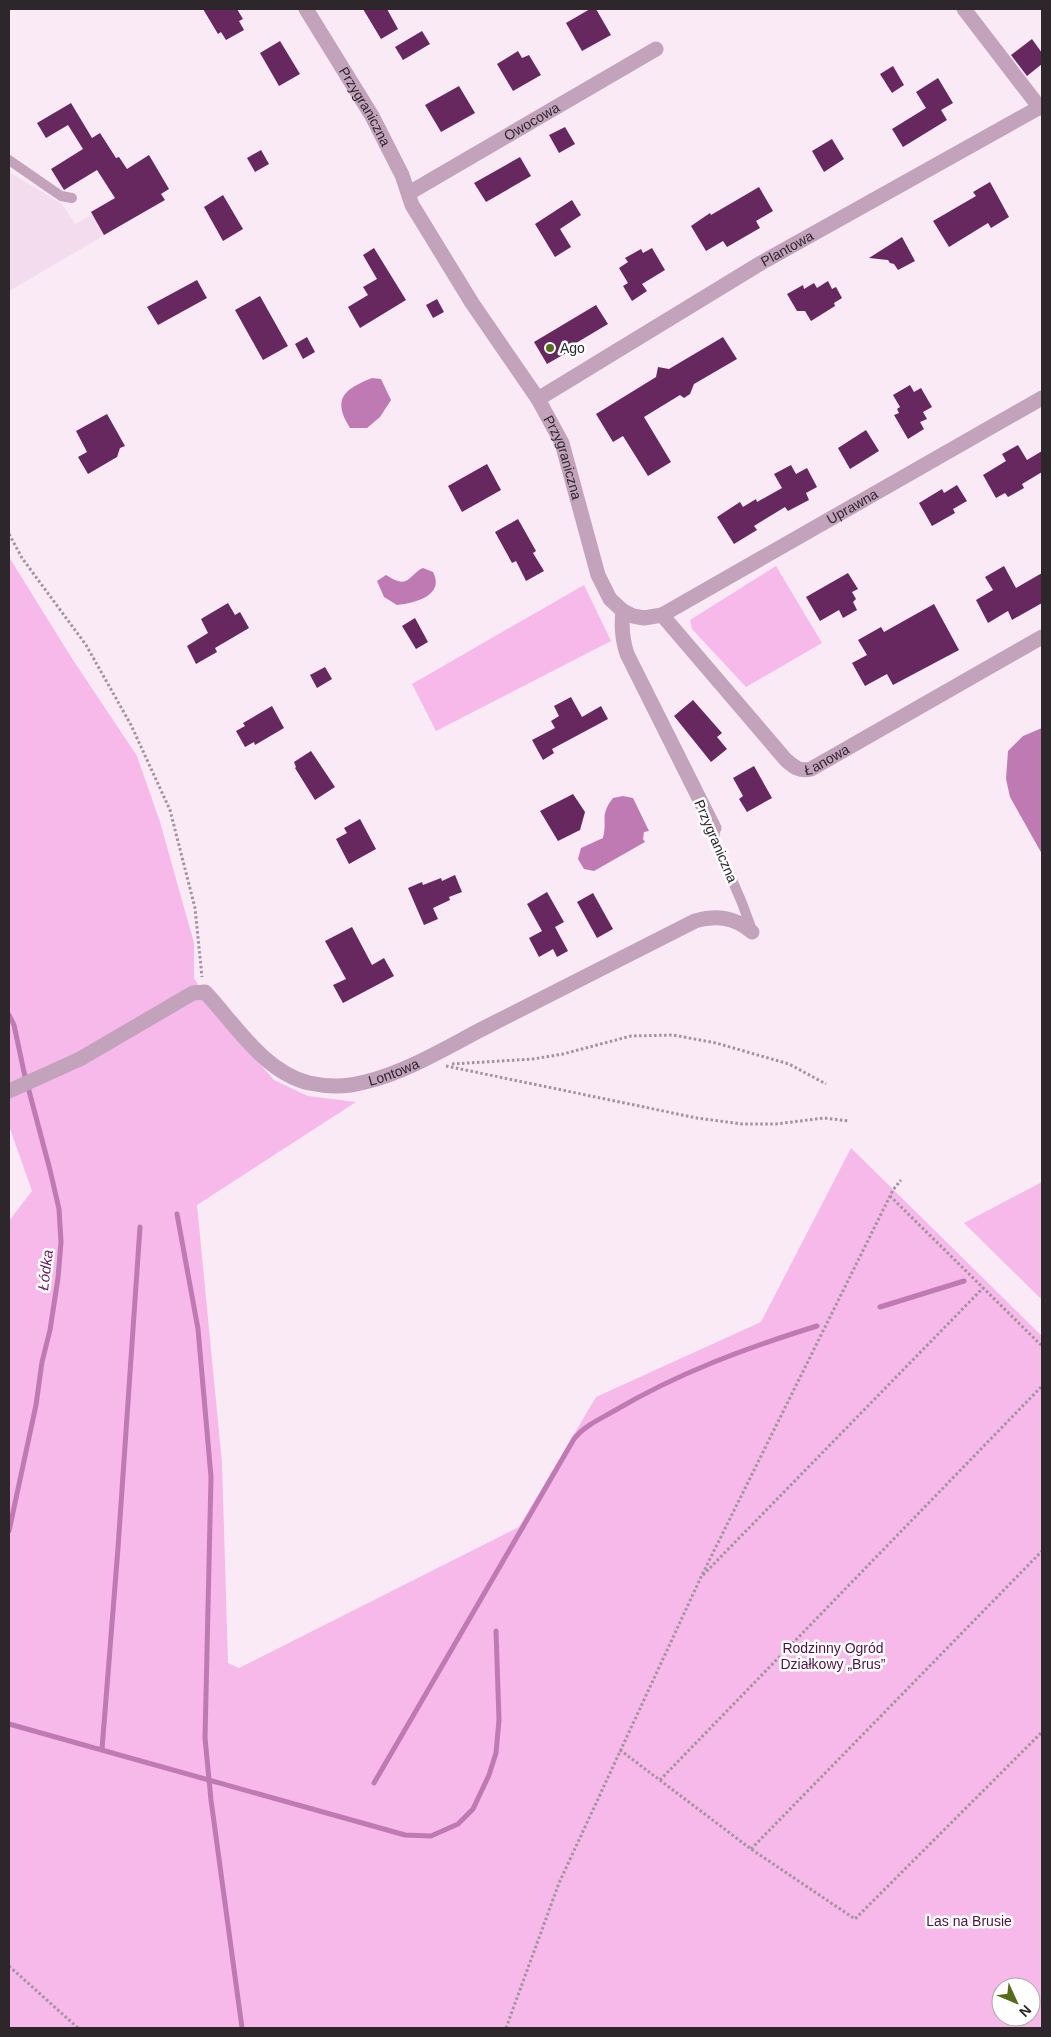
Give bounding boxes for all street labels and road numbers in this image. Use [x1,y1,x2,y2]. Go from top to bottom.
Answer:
street label: Przygraniczna [336,64,394,149]
street label: Owocowa [501,99,562,144]
street label: Plantowa [758,227,816,270]
street label: Przygraniczna [540,412,585,502]
street label: Uprawna [824,485,881,527]
street label: Łanowa [803,741,852,778]
street label: Przygraniczna [691,797,741,885]
street label: Lontowa [366,1055,422,1089]

